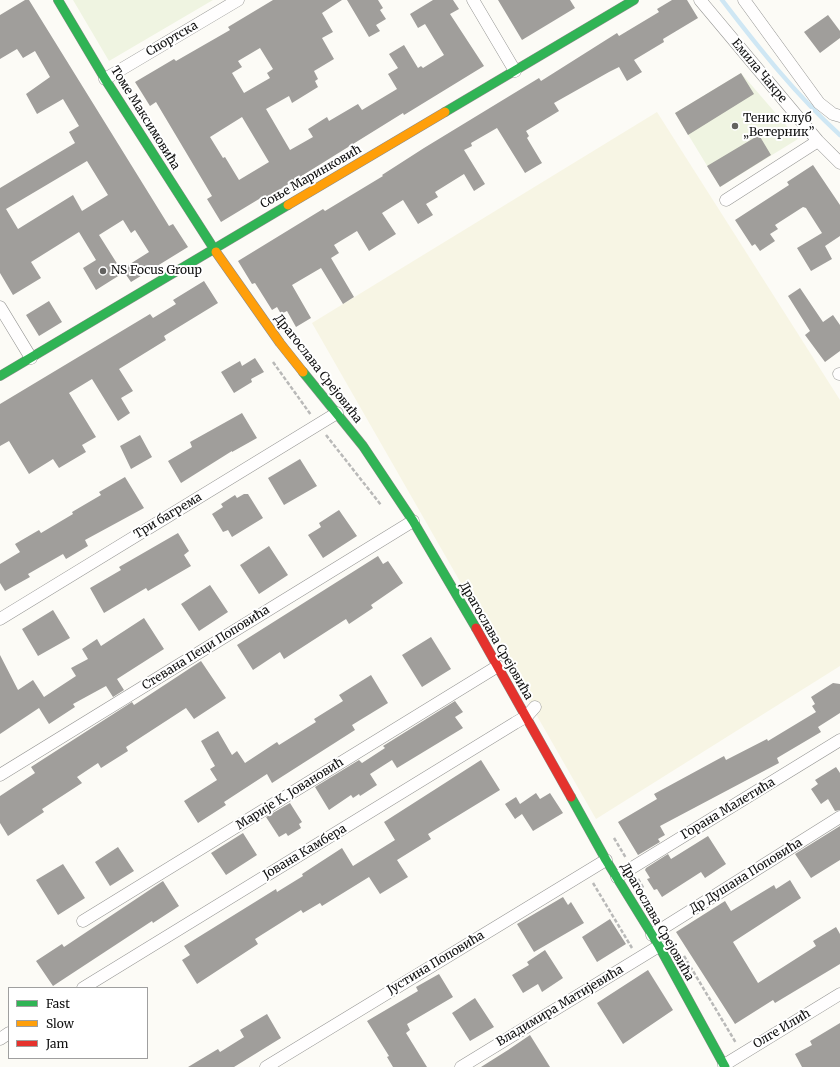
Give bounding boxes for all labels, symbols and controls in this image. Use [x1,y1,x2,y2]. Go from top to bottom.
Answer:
street label: Спортска [144,18,200,60]
street label: Емила Чакре [728,36,790,106]
street label: Томе Максимовића [107,64,183,172]
place label: Тенис клуб „Ветерник” [743,112,814,140]
marker: Тенис клуб „Ветерник” [730,121,740,131]
street label: Соње Маринковић [258,142,364,212]
place label: NS Focus Group [111,264,202,278]
marker: NS Focus Group [98,266,108,276]
street label: Драгослава Срејовића [271,312,365,426]
street label: Три багрема [131,490,205,542]
street label: Драгослава Срејовића [456,579,536,703]
street label: Стевана Пеци Поповића [140,603,272,693]
street label: Марије К. Јовановић [234,755,346,833]
street label: Горана Малетића [678,775,778,843]
street label: Јована Камбера [261,822,349,882]
street label: Др Душана Поповића [687,835,805,917]
street label: Драгослава Срејовића [617,860,697,984]
street label: Јустина Поповића [385,928,487,998]
street label: Владимира Матијевића [494,962,626,1050]
legend [8,987,148,1059]
text: Fast [46,996,70,1011]
street label: Олге Илић [751,1006,813,1052]
text: Slow [46,1016,74,1031]
text: Jam [46,1036,68,1051]

